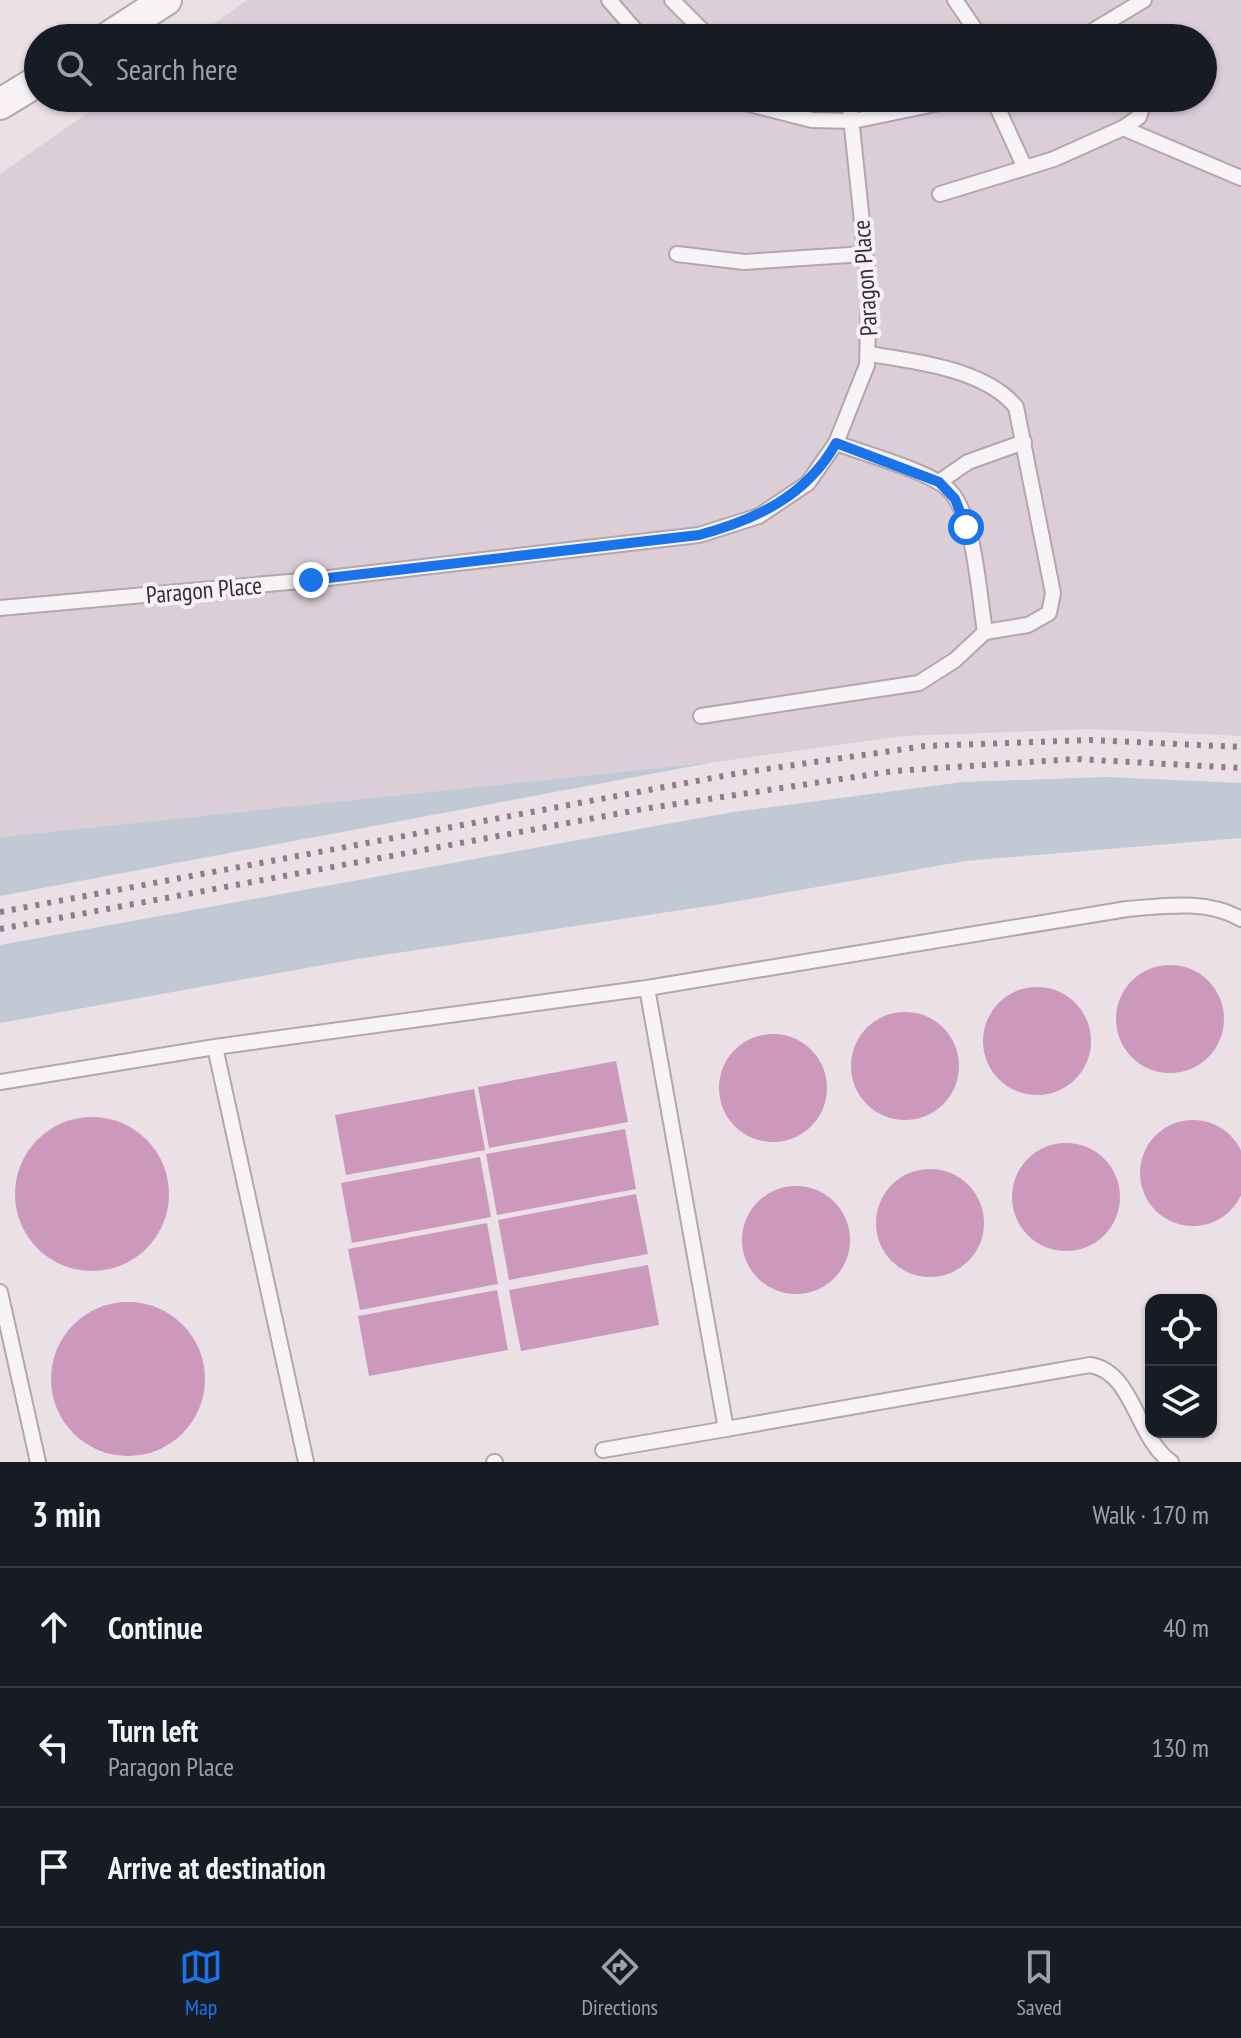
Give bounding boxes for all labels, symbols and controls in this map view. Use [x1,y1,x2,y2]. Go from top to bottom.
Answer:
search box [24,24,1217,112]
icon: search [52,46,96,90]
text: Search here [116,49,238,88]
street label: Paragon Place [845,219,885,337]
route start [948,509,984,545]
route end [293,562,329,598]
street label: Paragon Place [145,569,263,611]
map controls [1145,1294,1217,1438]
button: locate [1145,1294,1217,1366]
button: layers [1145,1366,1217,1438]
text: 3 min [32,1492,101,1536]
text: Walk · 170 m [1092,1498,1209,1531]
icon: ahead [32,1605,76,1649]
text: Continue [108,1608,203,1647]
text: 40 m [1163,1611,1209,1644]
text: Turn left [108,1711,198,1750]
icon: left [32,1725,76,1769]
text: 130 m [1151,1731,1209,1764]
text: Paragon Place [108,1750,234,1783]
icon: arrive [32,1845,76,1889]
text: Arrive at destination [108,1848,326,1887]
tab: Map [179,1945,223,2021]
tab: Directions [582,1945,658,2021]
tab: Saved [1016,1945,1062,2021]

